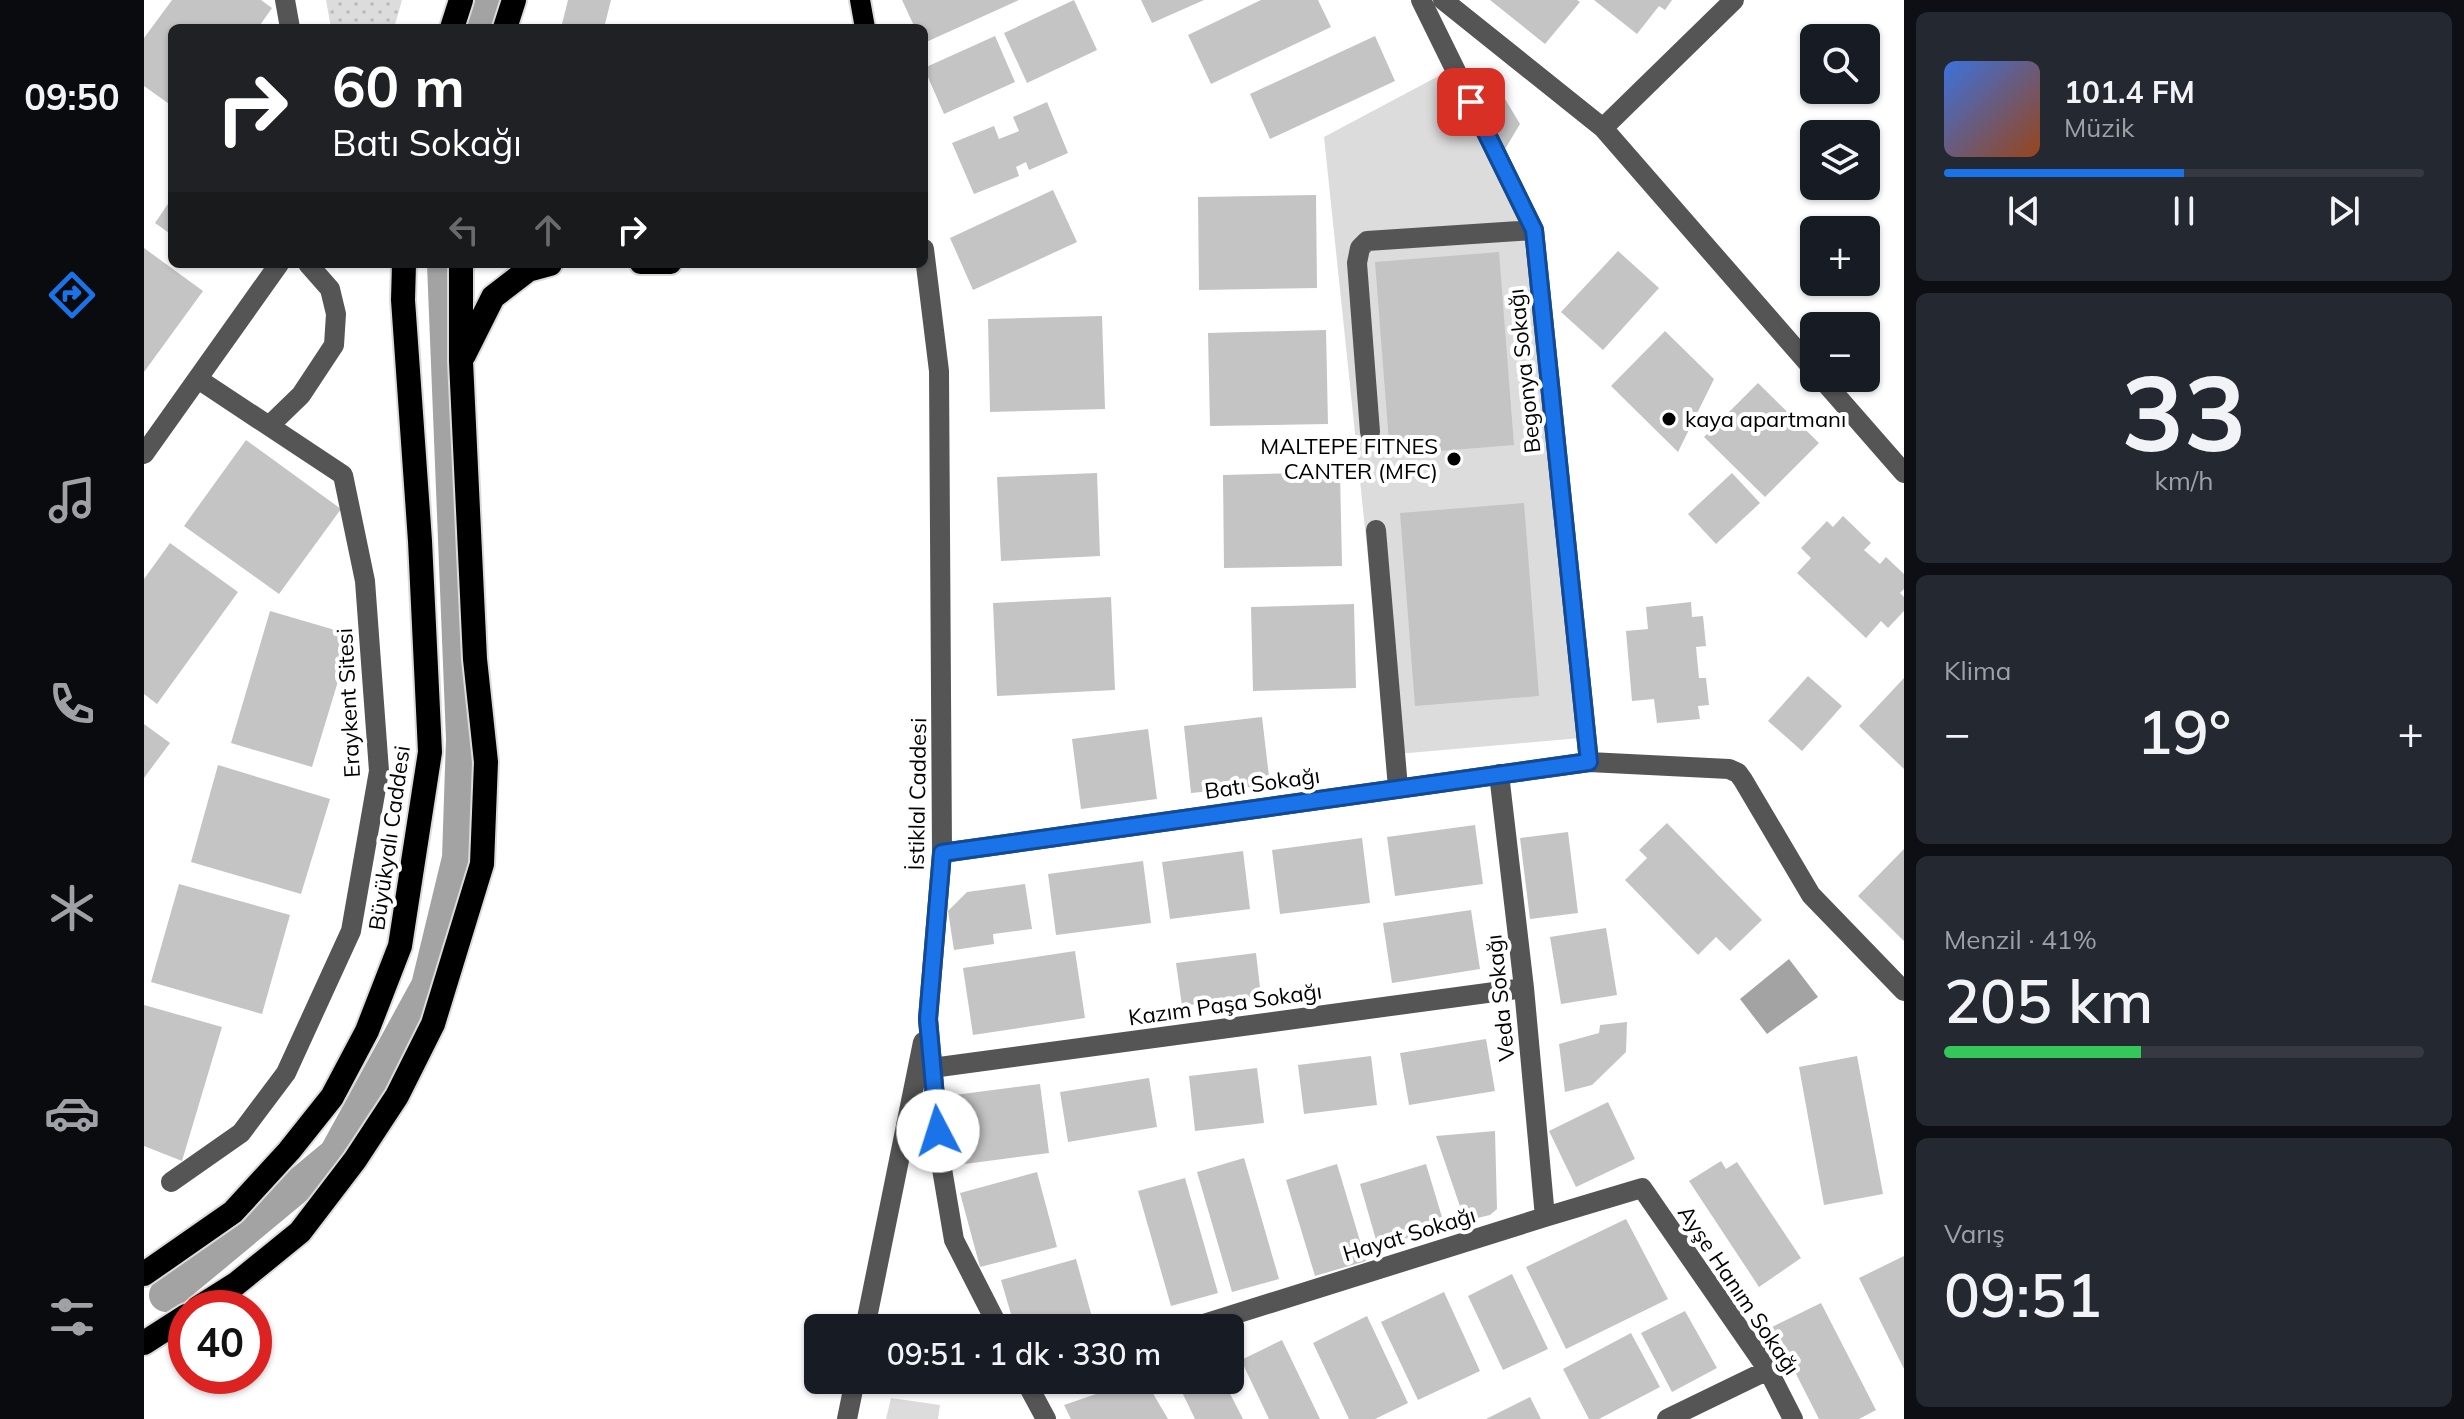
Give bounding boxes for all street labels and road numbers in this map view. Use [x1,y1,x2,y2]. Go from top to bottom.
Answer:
street label: Begonya Sokağı [1501,287,1547,455]
street label: Eraykent Sitesi [330,628,366,778]
street label: İstiklal Caddesi [902,717,932,871]
street label: Büyükyalı Caddesi [362,744,416,932]
street label: Batı Sokağı [1203,761,1321,805]
street label: Veda Sokağı [1479,933,1521,1063]
street label: Kazım Paşa Sokağı [1127,977,1323,1031]
street label: Ayşe Hanım Sokağı [1672,1200,1806,1380]
street label: Hayat Sokağı [1339,1201,1479,1267]

